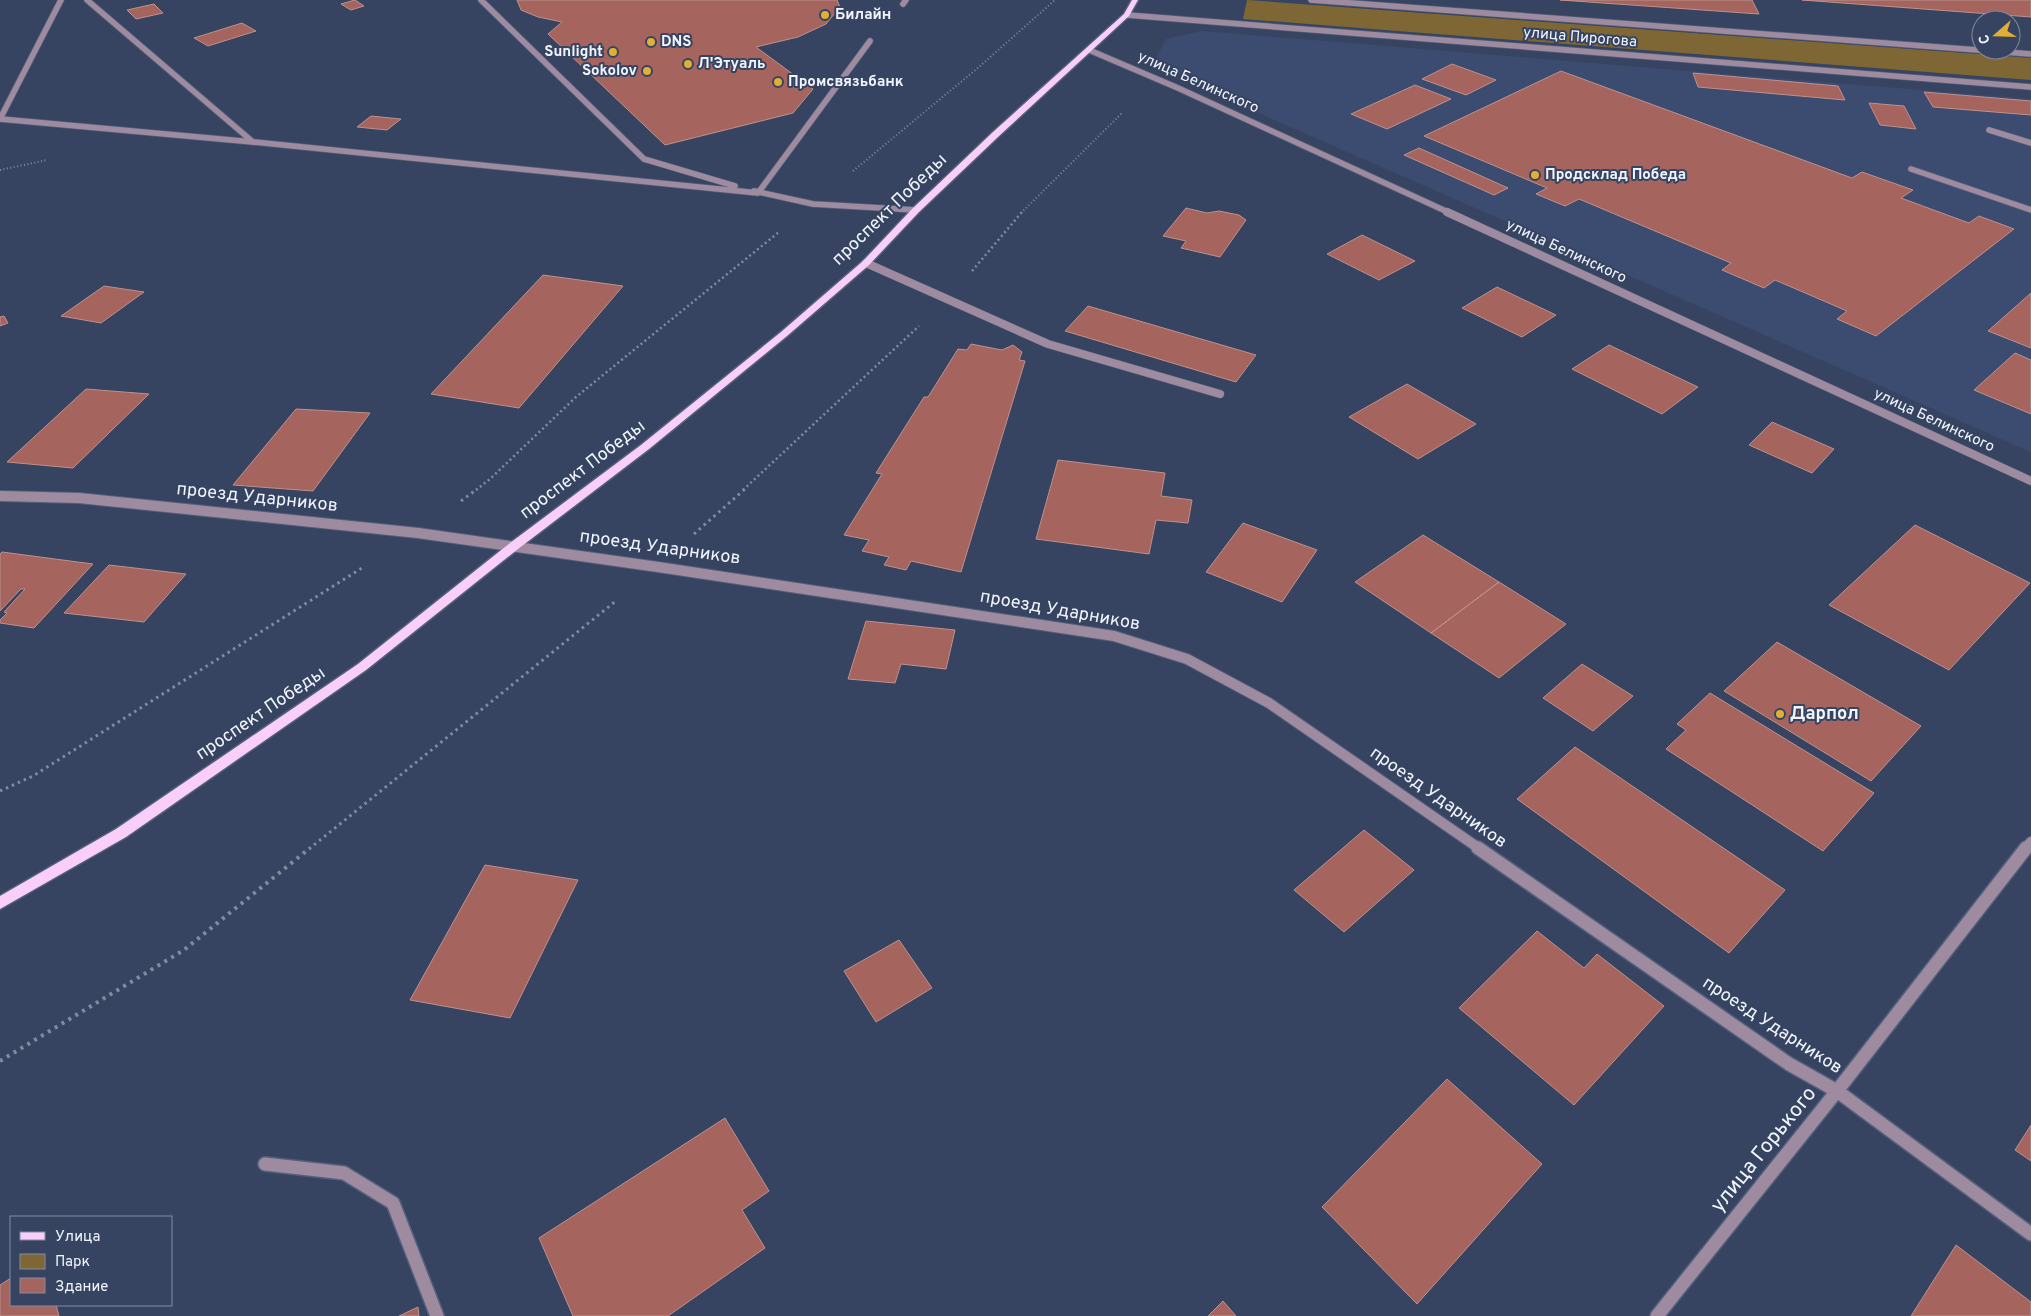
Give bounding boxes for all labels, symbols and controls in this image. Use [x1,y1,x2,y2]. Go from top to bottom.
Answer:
place label: Билайн [835,6,891,25]
marker: Билайн [819,9,831,21]
north arrow [1971,10,2021,60]
street label: улица Пирогова [1522,24,1638,52]
text: С [1976,32,1995,46]
place label: DNS [661,33,692,52]
marker: DNS [645,36,657,48]
place label: Sunlight [544,43,603,62]
marker: Sunlight [607,46,619,58]
street label: улица Белинского [1134,48,1262,118]
place label: Л'Этуаль [698,55,766,74]
marker: Л'Этуаль [682,58,694,70]
place label: Sokolov [582,62,637,81]
marker: Sokolov [641,65,653,77]
place label: Промсвязьбанк [788,73,904,92]
marker: Промсвязьбанк [772,76,784,88]
street label: проспект Победы [827,149,953,271]
place label: Продсклад Победа [1545,166,1686,185]
marker: Продсклад Победа [1529,169,1541,181]
street label: улица Белинского [1503,216,1629,288]
street label: улица Белинского [1871,385,1997,457]
street label: проспект Победы [516,415,650,525]
street label: проезд Ударников [175,478,339,518]
street label: проезд Ударников [578,525,742,571]
street label: проезд Ударников [978,586,1142,636]
street label: проспект Победы [192,662,330,766]
place label: Дарпол [1790,703,1859,726]
marker: Дарпол [1774,708,1786,720]
street label: проезд Ударников [1365,742,1511,854]
street label: проезд Ударников [1698,972,1846,1080]
street label: улица Горького [1705,1081,1823,1219]
legend [10,1216,172,1306]
text: Улица [55,1228,100,1247]
text: Парк [55,1253,90,1272]
text: Здание [55,1278,108,1297]

